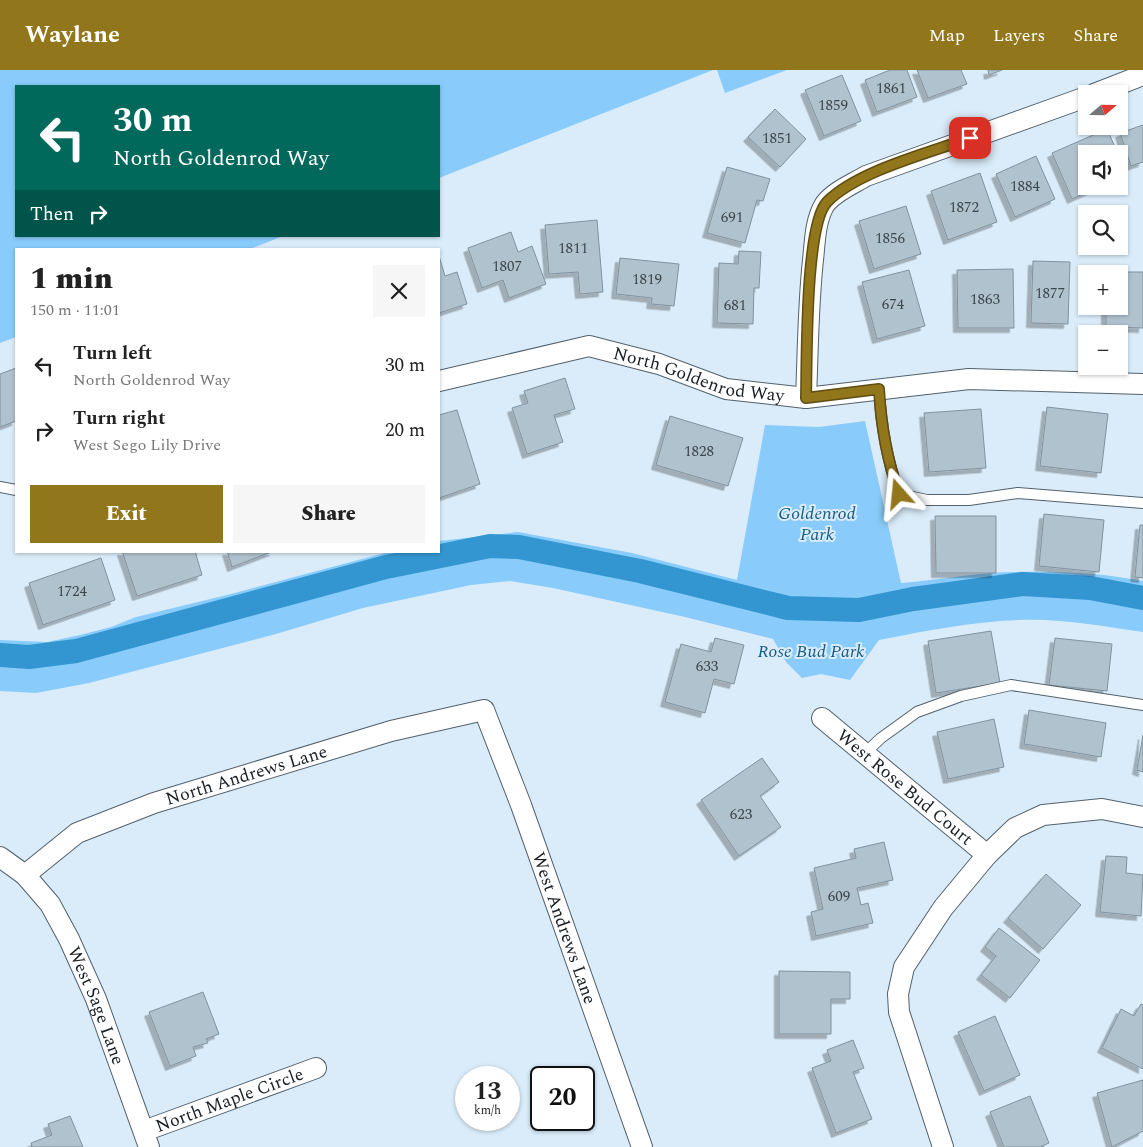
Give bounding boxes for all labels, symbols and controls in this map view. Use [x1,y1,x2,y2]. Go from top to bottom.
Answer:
text: Waylane [25,17,120,53]
text: Map [929,22,965,49]
text: Layers [993,22,1045,49]
text: Share [1073,22,1118,49]
house number: 1861 [876,77,906,100]
north arrow [1078,85,1128,135]
map controls [1078,85,1128,375]
text: 30 m [113,94,193,147]
house number: 1859 [818,94,848,117]
icon: left [30,105,95,170]
pin [949,117,991,159]
icon: arrive [956,124,984,152]
house number: 1851 [762,127,792,150]
text: North Goldenrod Way [113,142,329,175]
button: sound [1078,145,1128,195]
house number: 1884 [1010,175,1040,198]
house number: 1872 [949,196,979,219]
text: Then [30,200,74,229]
icon: right [84,200,112,228]
button: search [1078,205,1128,255]
house number: 691 [721,206,743,229]
house number: 1856 [875,227,905,250]
house number: 1811 [558,237,588,260]
house number: 1807 [492,255,522,278]
text: 1 min [30,256,113,302]
button: close [373,265,425,317]
button: + [1078,265,1128,315]
house number: 1819 [632,268,662,291]
house number: 1877 [1035,282,1065,305]
house number: 1863 [970,288,1000,311]
house number: 674 [882,293,905,316]
house number: 681 [724,294,746,317]
text: 150 m · 11:01 [30,298,120,322]
button: − [1078,325,1128,375]
text: Turn left [73,339,152,368]
street label: North Goldenrod Way [610,340,787,410]
text: 30 m [385,351,425,380]
icon: left [30,352,58,380]
text: North Goldenrod Way [73,368,230,392]
text: Turn right [73,404,166,433]
text: 20 m [385,416,425,445]
icon: right [30,417,58,445]
text: West Sego Lily Drive [73,433,221,457]
house number: 1828 [684,440,714,463]
position arrow [872,467,924,519]
button: Exit [30,485,223,543]
button: Share [233,485,425,543]
park label: Goldenrod Park [778,500,856,548]
house number: 1724 [57,580,87,603]
park label: Rose Bud Park [757,638,865,665]
house number: 633 [696,655,719,678]
street label: West Rose Bud Court [831,723,979,852]
street label: North Andrews Lane [162,738,331,813]
house number: 623 [730,803,753,826]
street label: West Andrews Lane [525,848,603,1008]
house number: 609 [828,885,850,908]
street label: West Sage Lane [60,942,132,1069]
street label: North Maple Circle [152,1061,307,1140]
speed limit sign: 20 [530,1066,595,1131]
text: 13 [473,1073,502,1111]
text: km/h [474,1101,501,1120]

